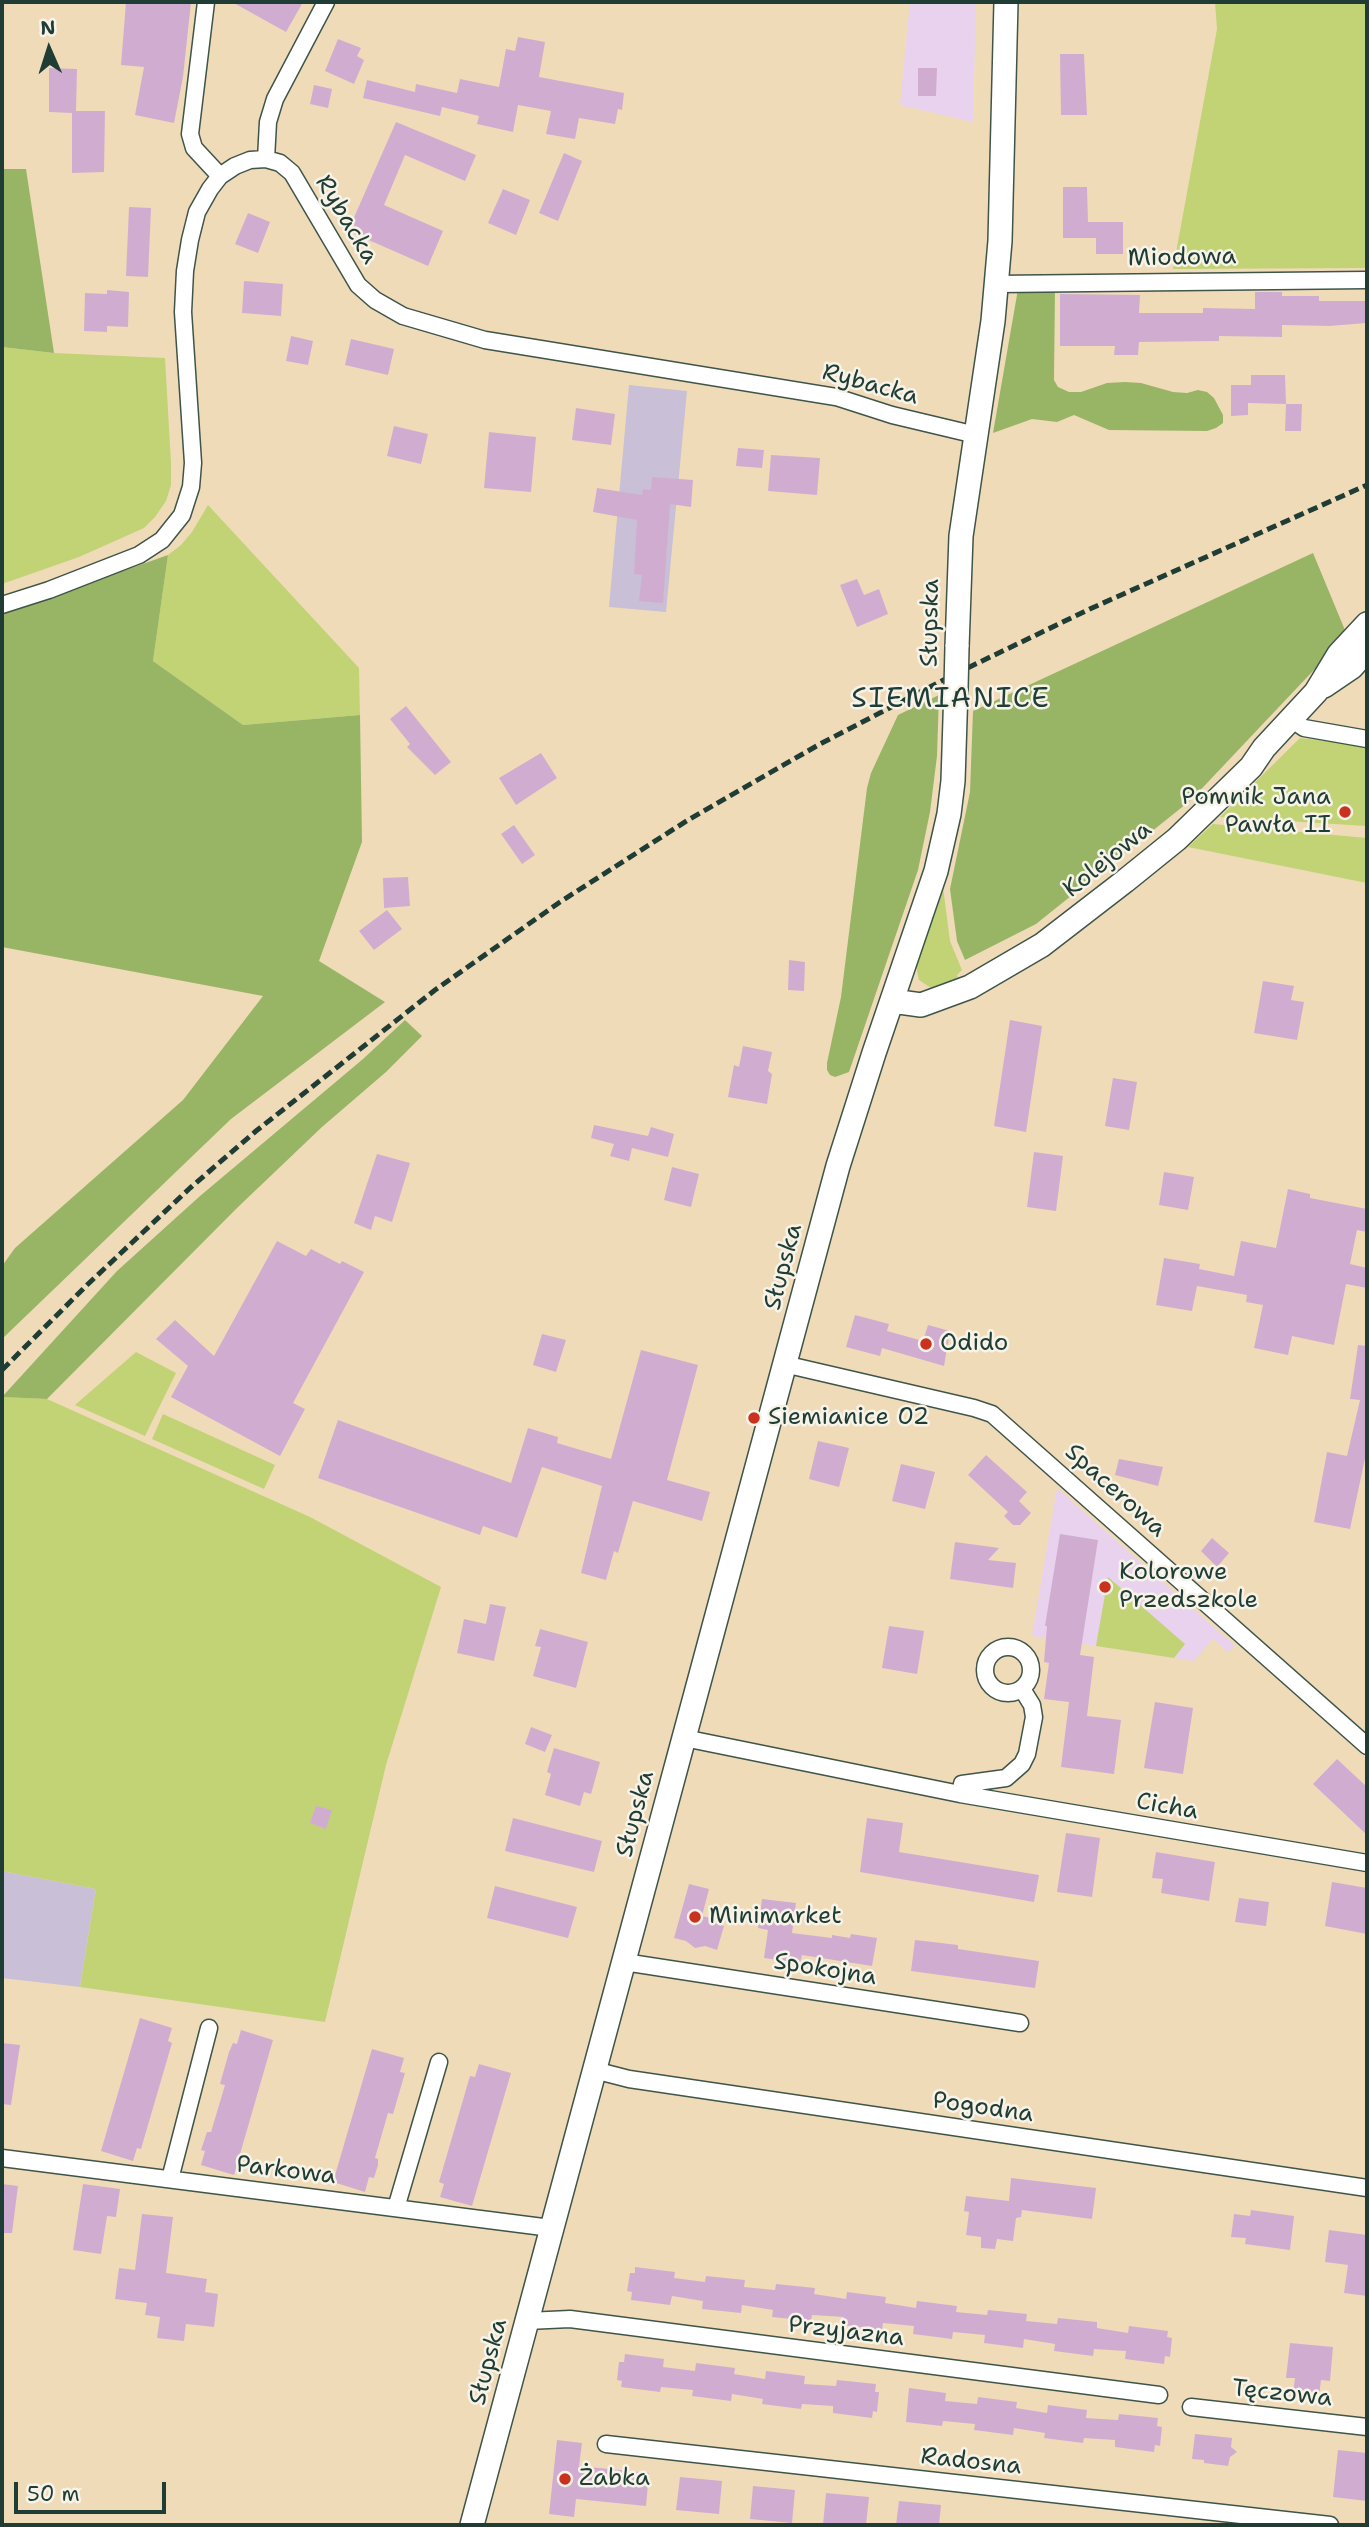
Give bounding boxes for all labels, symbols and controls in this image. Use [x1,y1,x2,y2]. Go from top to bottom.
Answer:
north arrow [14,14,84,84]
text: N [40,15,56,40]
street label: Rybacka [308,170,384,270]
street label: Miodowa [1127,243,1237,273]
street label: Rybacka [819,358,921,412]
street label: Słupska [916,579,946,667]
district label: SIEMIANICE [852,683,1050,717]
place label: Pomnik Jana Pawła II [1181,784,1331,840]
marker: Pomnik Jana Pawła II [1337,804,1353,820]
street label: Kolejowa [1058,816,1158,904]
street label: Słupska [759,1221,809,1313]
place label: Odido [940,1330,1008,1358]
marker: Odido [918,1336,934,1352]
place label: Siemianice 02 [768,1404,929,1432]
marker: Siemianice 02 [746,1410,762,1426]
street label: Spacerowa [1059,1438,1171,1544]
place label: Kolorowe Przedszkole [1119,1559,1258,1615]
marker: Kolorowe Przedszkole [1097,1579,1113,1595]
street label: Słupska [611,1768,661,1860]
street label: Cicha [1134,1787,1200,1827]
place label: Minimarket [709,1903,842,1931]
marker: Minimarket [687,1909,703,1925]
street label: Spokojna [772,1948,878,1992]
street label: Pogodna [931,2087,1035,2129]
street label: Parkowa [235,2151,337,2191]
street label: Przyjazna [787,2311,905,2353]
street label: Słupska [464,2316,514,2408]
street label: Tęczowa [1231,2374,1333,2414]
street label: Radosna [919,2442,1023,2482]
place label: Żabka [579,2465,650,2493]
scale bar [18,2468,170,2512]
marker: Żabka [557,2471,573,2487]
text: 50 m [27,2480,80,2508]

